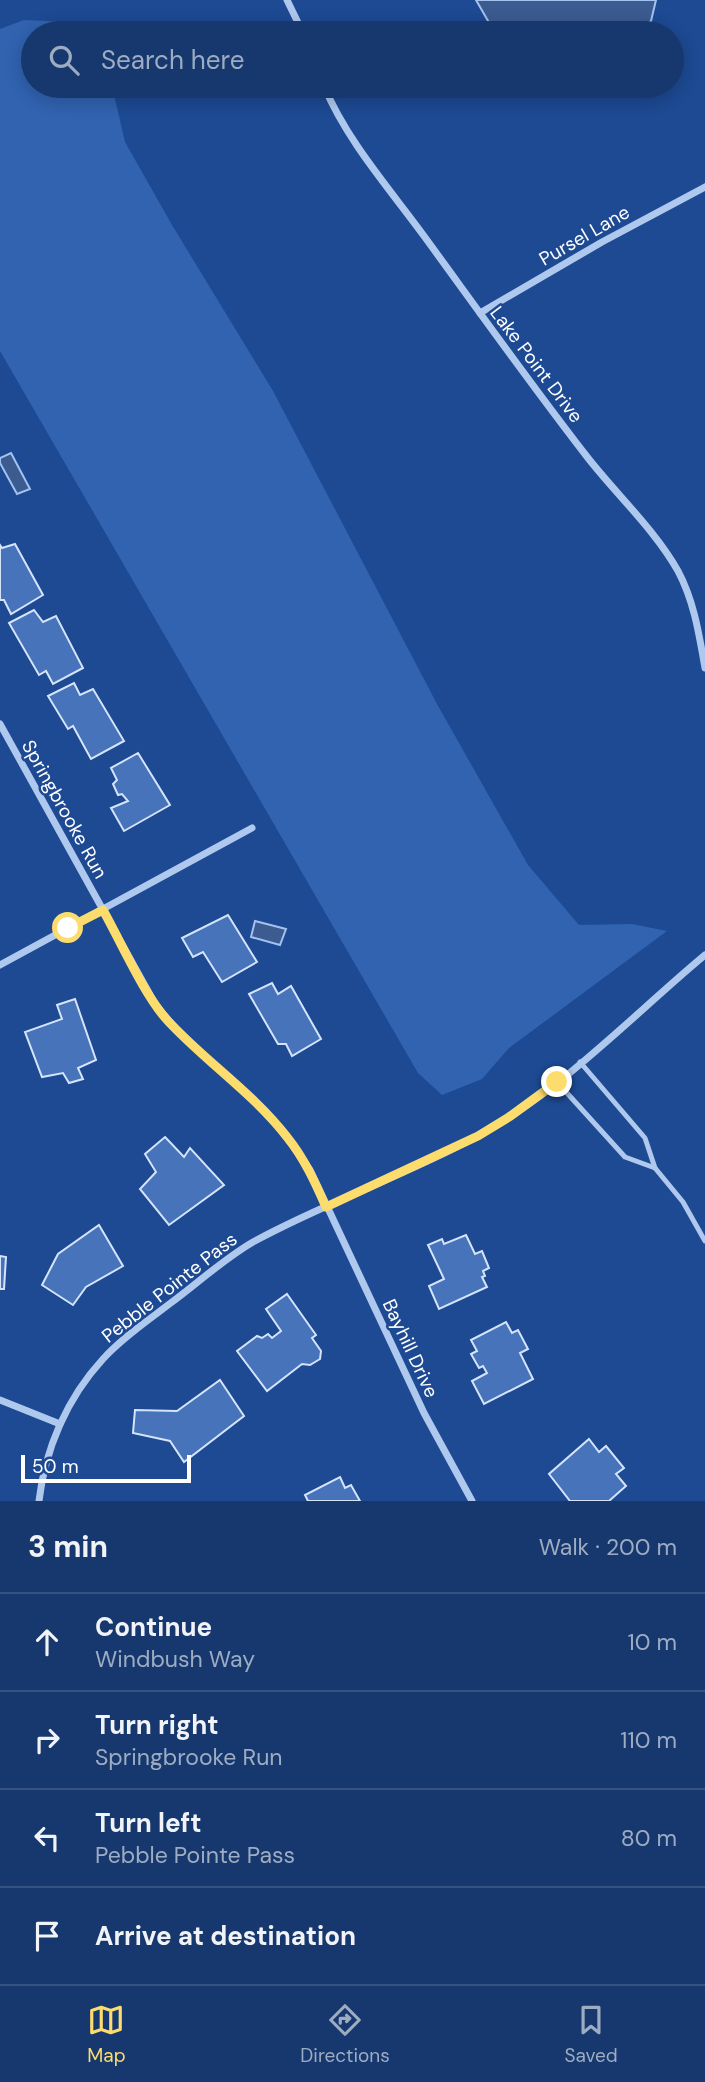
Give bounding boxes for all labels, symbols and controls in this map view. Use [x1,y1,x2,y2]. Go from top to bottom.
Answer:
search box [21,21,684,98]
icon: search [45,41,83,79]
text: Search here [101,43,244,77]
street label: Pursel Lane [534,199,634,271]
street label: Lake Point Drive [485,301,589,428]
street label: Springbrooke Run [16,735,113,883]
route start [52,912,83,943]
route end [541,1066,572,1097]
street label: Pebble Pointe Pass [96,1227,242,1348]
street label: Bayhill Drive [377,1295,444,1402]
scale bar [21,1452,191,1484]
text: 50 m [32,1454,79,1479]
text: 3 min [28,1527,108,1566]
text: Walk · 200 m [539,1532,677,1562]
text: Continue [95,1610,212,1644]
icon: ahead [28,1623,66,1661]
text: 10 m [627,1627,677,1657]
text: Windbush Way [95,1644,255,1674]
text: Turn right [95,1708,219,1742]
icon: right [28,1721,66,1759]
text: 110 m [620,1725,677,1755]
text: Springbrooke Run [95,1742,283,1772]
text: Turn left [95,1806,202,1840]
icon: left [28,1819,66,1857]
text: 80 m [621,1823,677,1853]
text: Pebble Pointe Pass [95,1840,295,1870]
icon: arrive [28,1917,66,1955]
text: Arrive at destination [95,1919,356,1953]
tab: Map [87,2001,126,2068]
tab: Directions [300,2001,390,2068]
tab: Saved [564,2001,618,2068]

